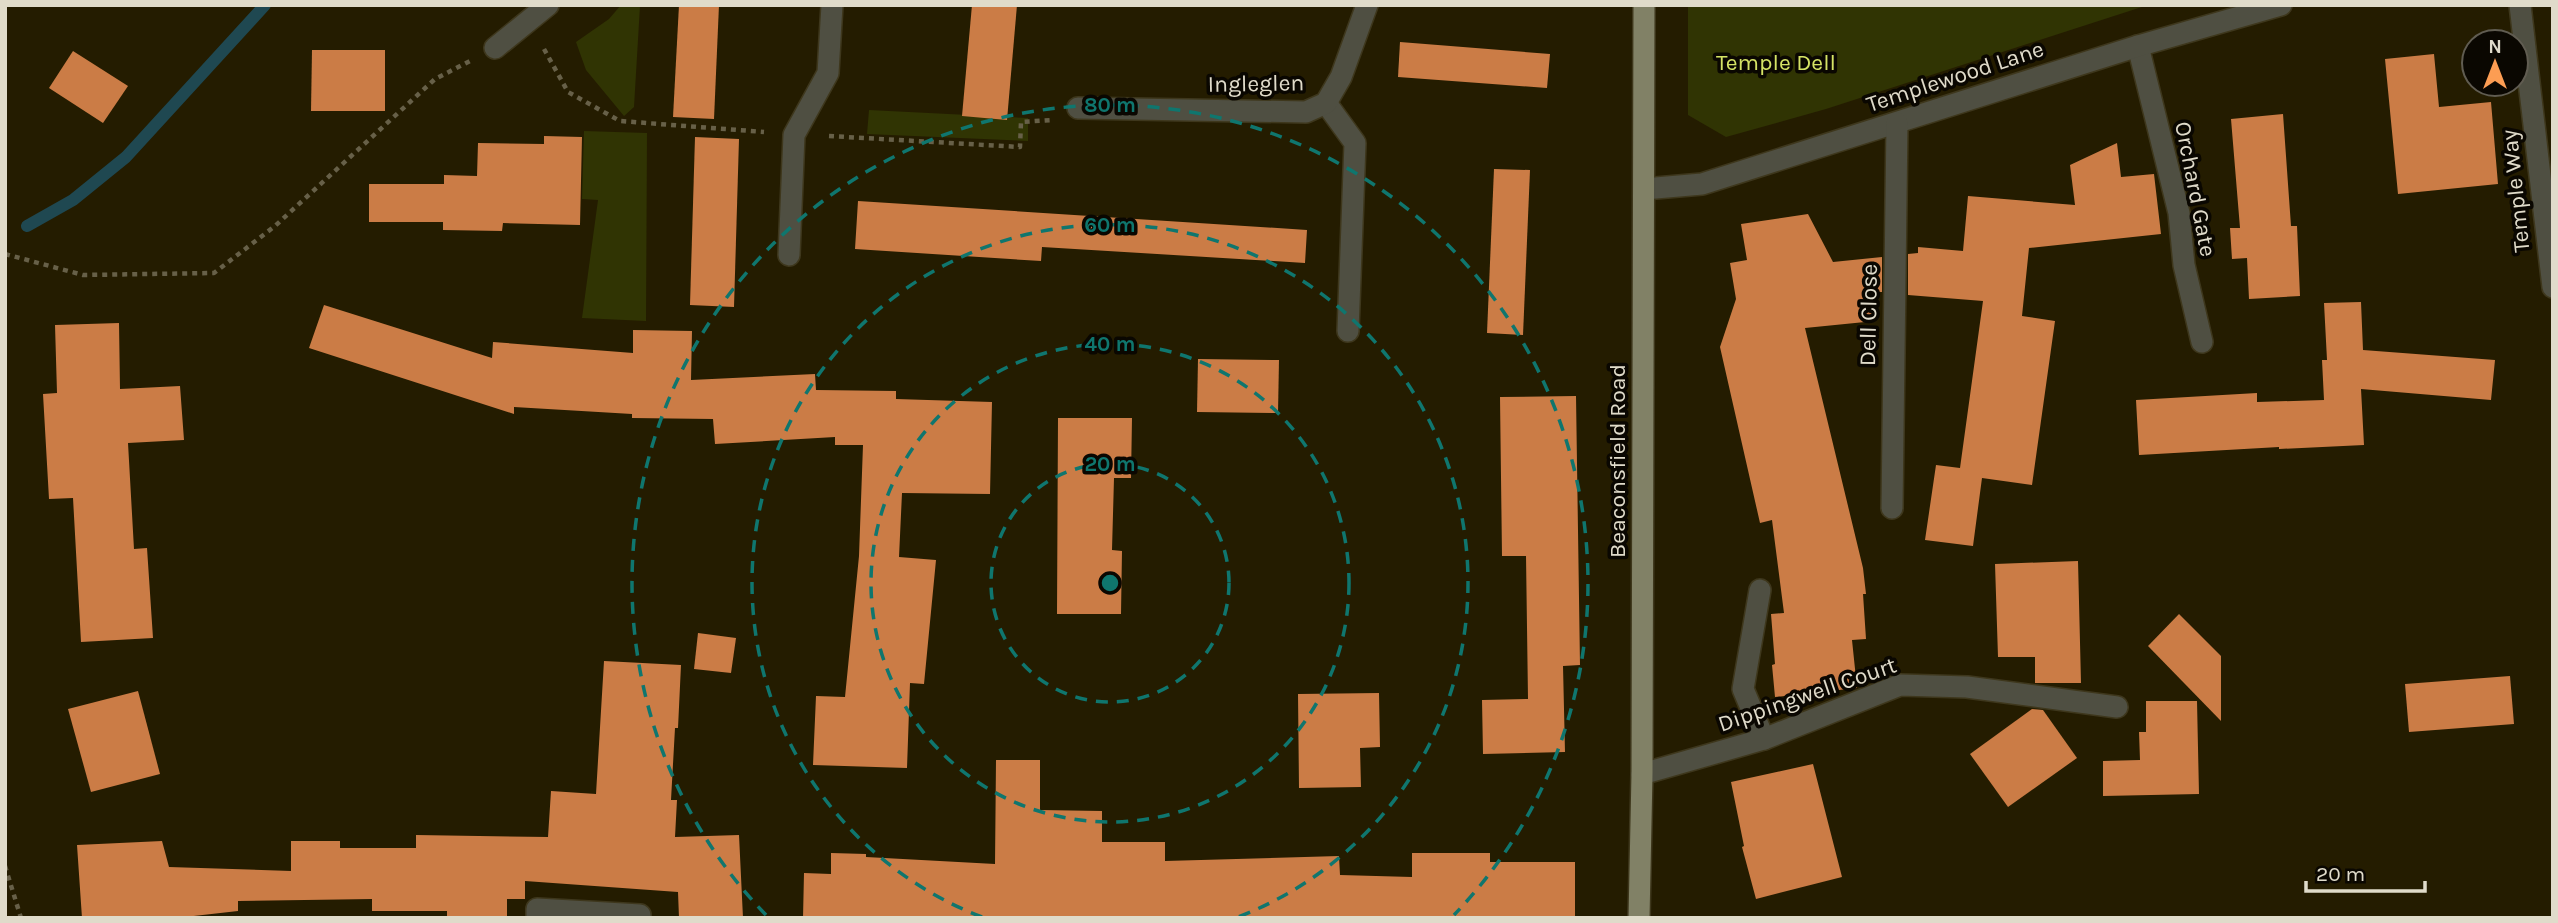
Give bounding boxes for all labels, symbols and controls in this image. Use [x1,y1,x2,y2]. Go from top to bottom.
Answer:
north arrow [2460,28,2530,98]
street label: Templewood Lane [1863,35,2047,118]
text: N [2488,36,2502,58]
park label: Temple Dell [1716,49,1836,76]
street label: Ingleglen [1207,69,1305,98]
text: 80 m [1084,93,1136,117]
street label: Orchard Gate [2169,119,2222,259]
street label: Temple Way [2496,128,2535,254]
text: 60 m [1084,213,1136,237]
street label: Dell Close [1854,264,1883,366]
text: 40 m [1084,332,1136,356]
street label: Beaconsfield Road [1604,364,1631,558]
text: 20 m [1084,452,1136,476]
centre of rings [1098,571,1122,595]
street label: Dippingwell Court [1714,651,1900,738]
scale bar [2306,850,2425,894]
text: 20 m [2316,862,2365,886]

